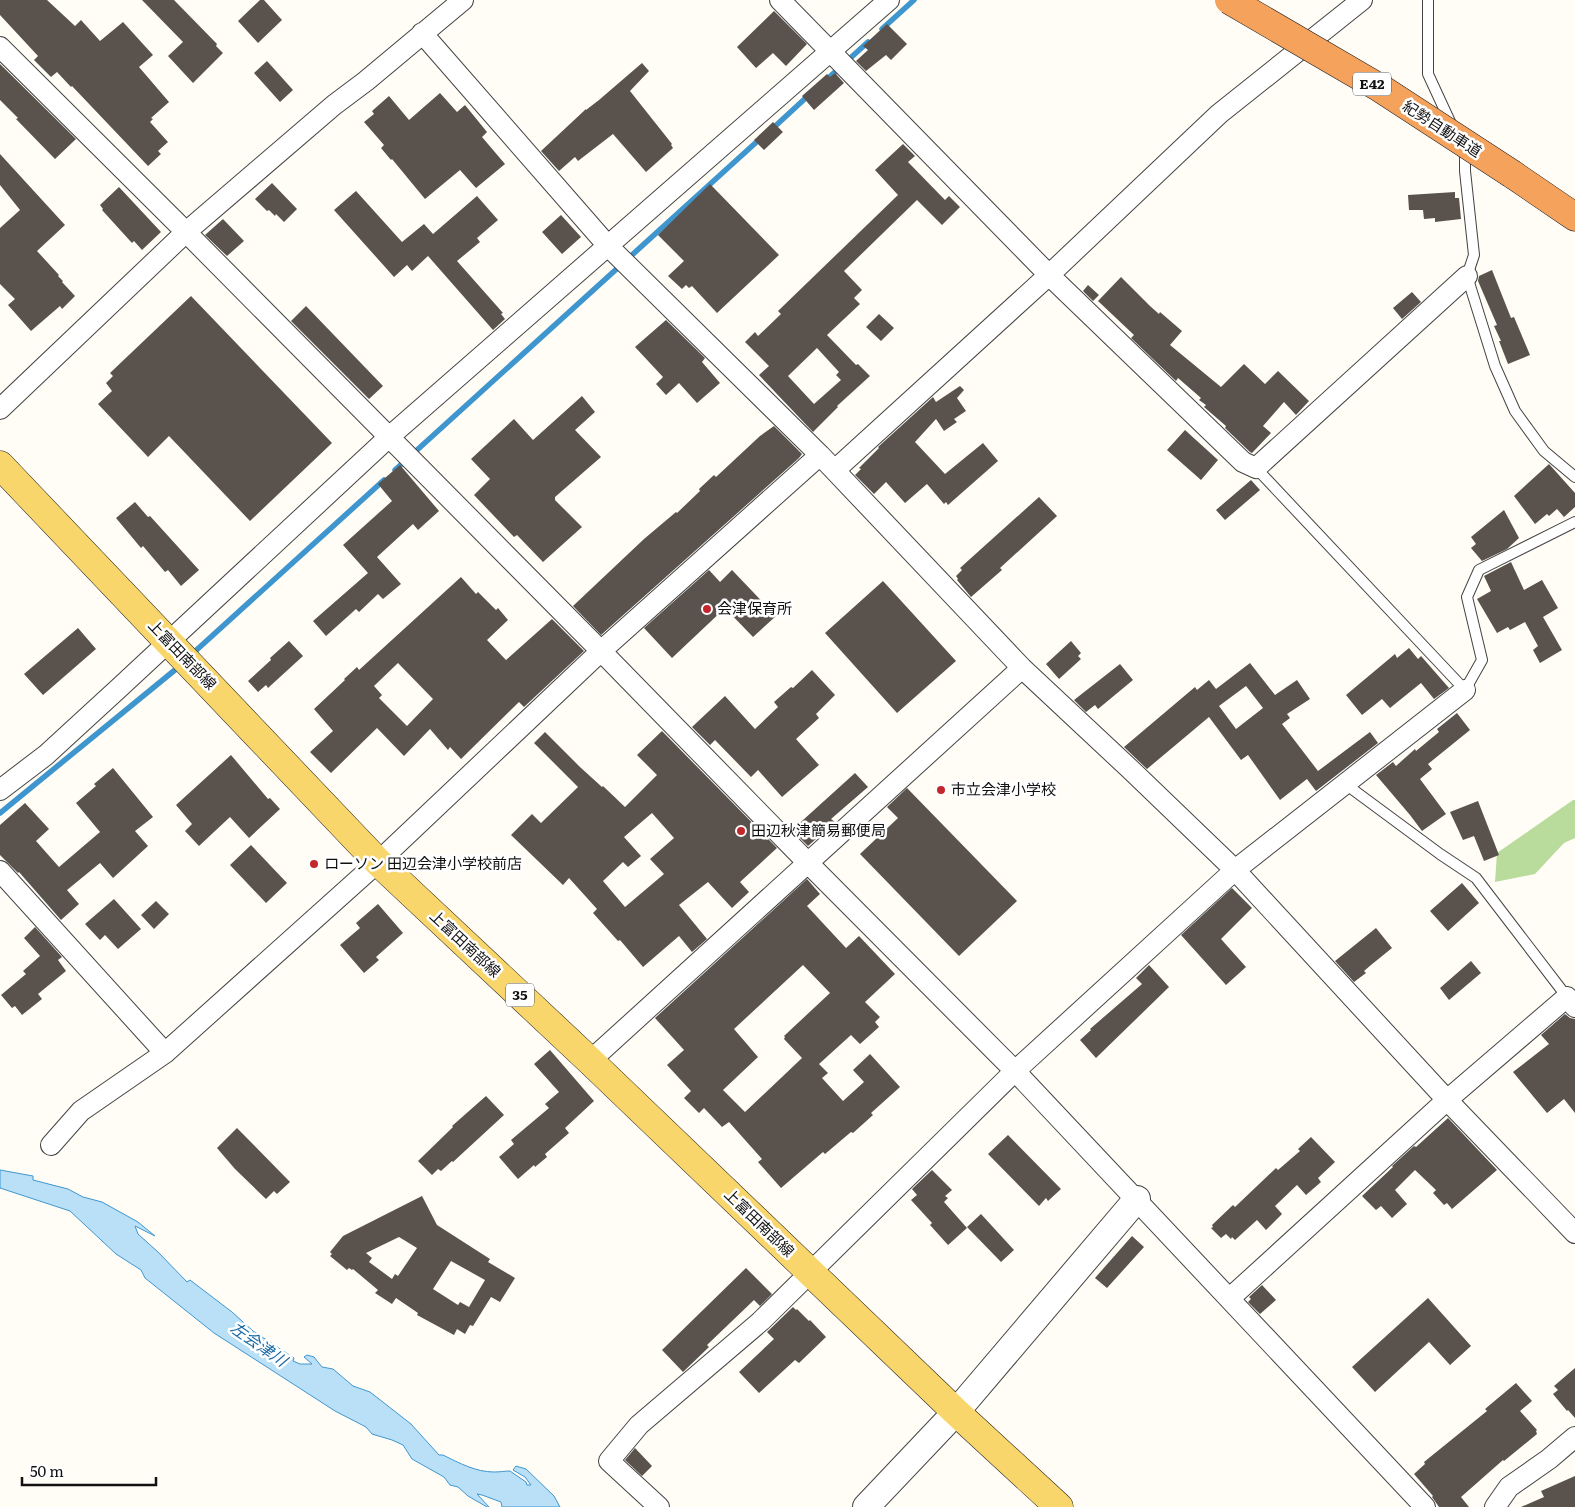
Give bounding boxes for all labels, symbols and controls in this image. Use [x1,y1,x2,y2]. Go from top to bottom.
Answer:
road number: E42 [1353,72,1391,96]
street label: 紀勢自動車道 [1399,94,1487,162]
place label: 会津保育所 [717,596,792,619]
marker: 会津保育所 [701,603,713,615]
street label: 上富田南部線 [144,614,223,694]
place label: 市立会津小学校 [951,777,1056,800]
marker: 市立会津小学校 [935,784,947,796]
place label: 田辺秋津簡易郵便局 [751,818,886,841]
marker: 田辺秋津簡易郵便局 [735,825,747,837]
place label: ローソン 田辺会津小学校前店 [324,851,522,874]
marker: ローソン 田辺会津小学校前店 [308,858,320,870]
street label: 上富田南部線 [425,904,507,982]
road number: 35 [506,984,534,1006]
street label: 上富田南部線 [720,1182,800,1261]
water label: 左会津川 [226,1315,294,1373]
scale bar [22,1454,156,1486]
text: 50 m [30,1459,64,1482]

